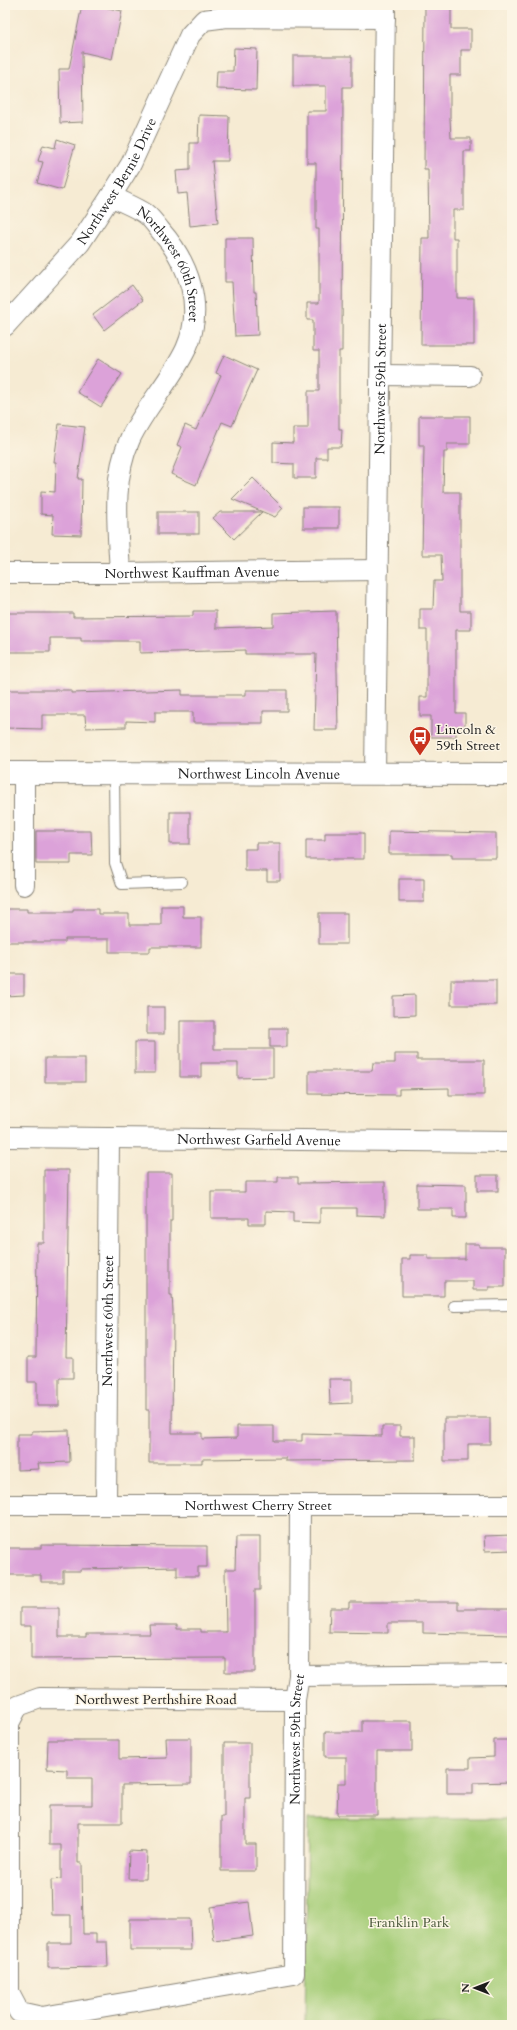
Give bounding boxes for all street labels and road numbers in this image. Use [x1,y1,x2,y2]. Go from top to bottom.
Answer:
street label: Northwest Bernie Drive [73,115,161,248]
street label: Northwest 60th Street [133,202,203,324]
street label: Northwest 59th Street [370,323,391,455]
street label: Northwest Kauffman Avenue [105,562,280,583]
street label: Northwest Lincoln Avenue [178,764,340,784]
street label: Northwest Garfield Avenue [177,1130,341,1150]
street label: Northwest 60th Street [98,1255,118,1387]
street label: Northwest Cherry Street [184,1496,332,1515]
street label: Northwest 59th Street [286,1672,309,1805]
street label: Northwest Perthshire Road [75,1690,237,1709]

